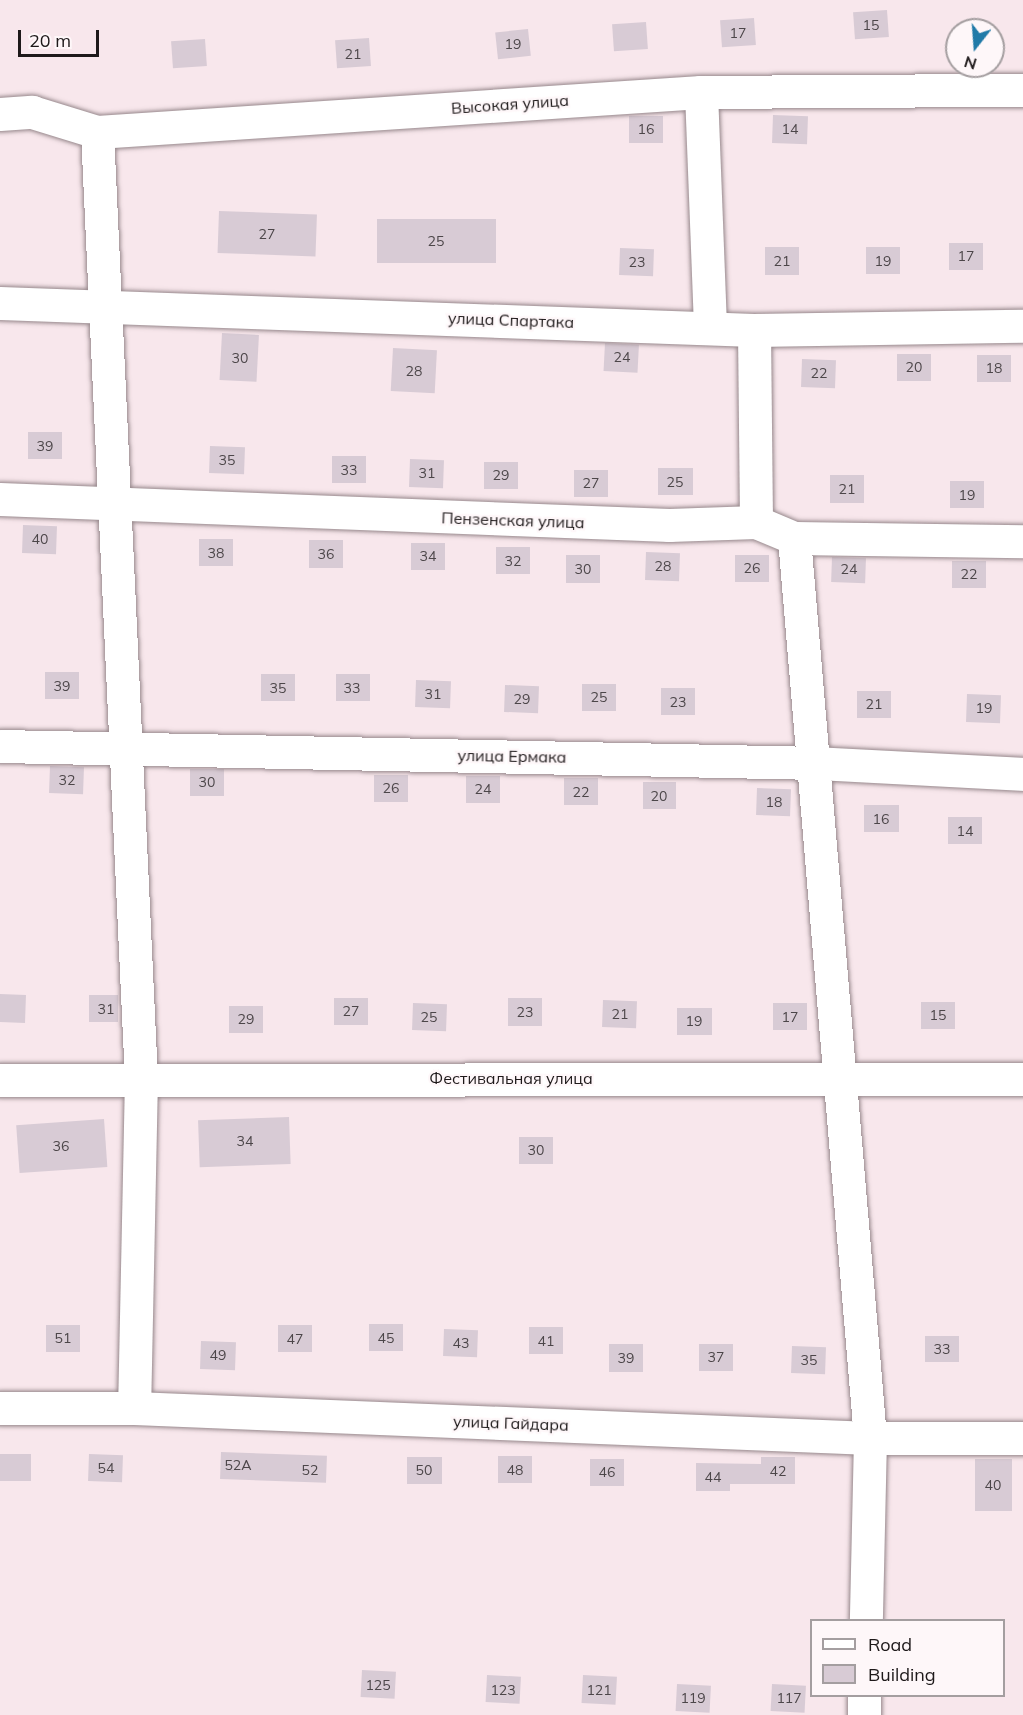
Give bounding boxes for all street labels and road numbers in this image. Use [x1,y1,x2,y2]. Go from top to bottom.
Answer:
street label: Высокая улица [450,90,570,118]
street label: улица Спартака [448,308,574,332]
street label: Пензенская улица [441,508,585,532]
street label: улица Ермака [457,745,567,767]
street label: Фестивальная улица [429,1068,593,1088]
street label: улица Гайдара [453,1411,569,1435]

